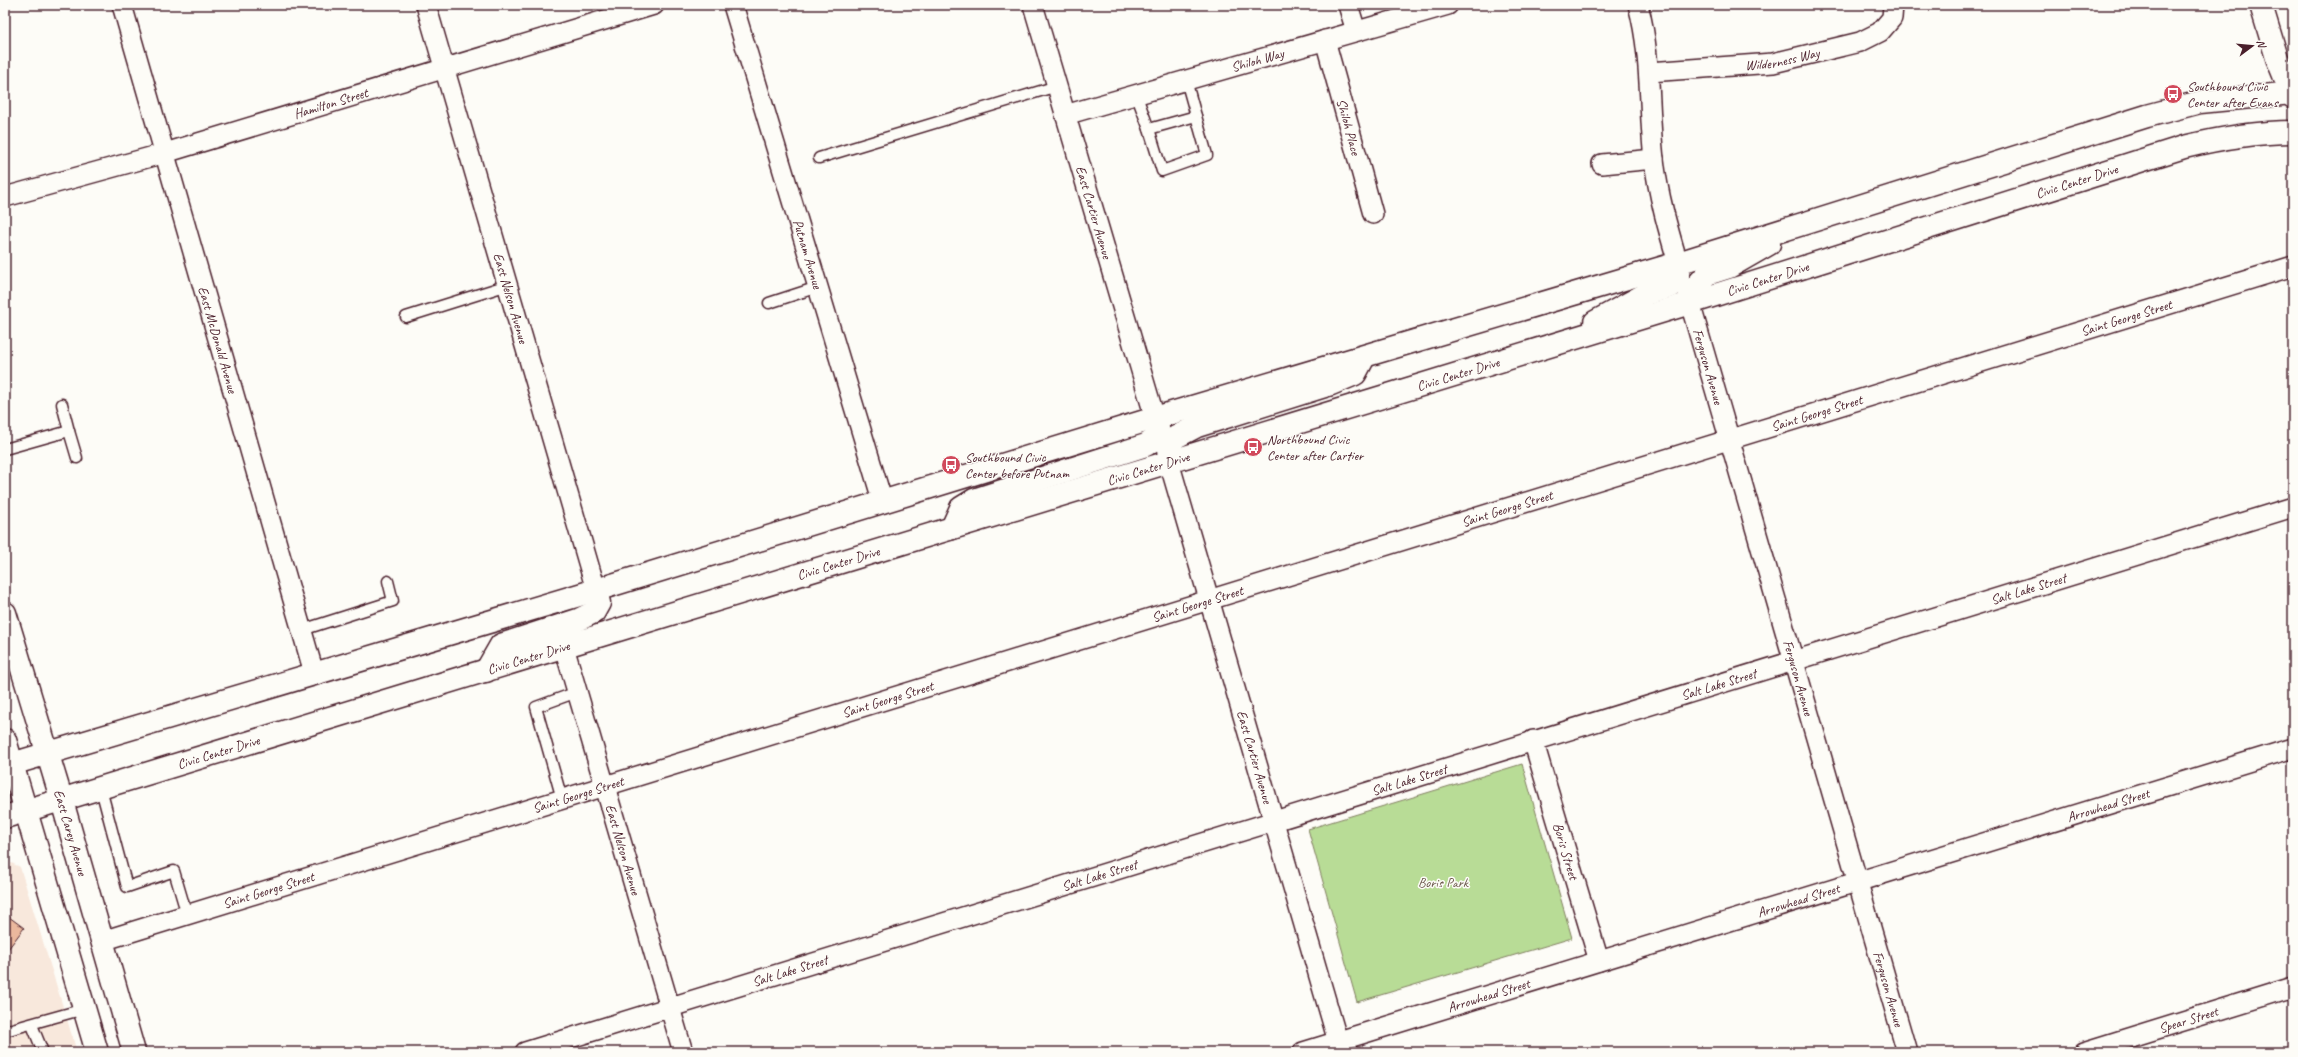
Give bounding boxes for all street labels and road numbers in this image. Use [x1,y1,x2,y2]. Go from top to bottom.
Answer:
street label: Shiloh Way [1229,44,1287,76]
street label: Wilderness Way [1745,44,1822,74]
street label: Hamilton Street [292,84,371,123]
street label: Shiloh Place [1333,97,1365,158]
street label: Civic Center Drive [2034,160,2121,202]
street label: East Cartier Avenue [1072,164,1116,262]
street label: Putnam Avenue [789,218,826,292]
street label: East Nelson Avenue [489,251,532,347]
street label: Civic Center Drive [1725,258,1812,300]
street label: East McDonald Avenue [194,284,241,396]
street label: Saint George Street [2079,295,2175,340]
street label: Ferguson Avenue [1689,327,1727,408]
street label: Civic Center Drive [1415,353,1503,395]
street label: Saint George Street [1769,391,1866,435]
street label: Civic Center Drive [1105,448,1193,489]
street label: Saint George Street [1459,486,1556,531]
street label: Civic Center Drive [795,542,883,584]
street label: Salt Lake Street [1989,569,2070,609]
street label: Saint George Street [1150,582,1246,626]
street label: Civic Center Drive [485,637,573,678]
street label: Ferguson Avenue [1779,638,1817,719]
street label: Salt Lake Street [1679,664,1761,704]
street label: Saint George Street [840,677,937,721]
street label: East Cartier Avenue [1233,708,1276,807]
street label: Civic Center Drive [175,731,263,773]
street label: Salt Lake Street [1369,760,1451,800]
street label: Saint George Street [530,772,627,817]
street label: Arrowhead Street [2065,784,2153,826]
street label: East Carey Avenue [50,787,91,879]
street label: East Nelson Avenue [602,802,645,898]
street label: Boris Street [1549,821,1583,883]
street label: Salt Lake Street [1060,855,1141,895]
street label: Saint George Street [221,868,317,912]
street label: Arrowhead Street [1755,879,1843,921]
street label: Ferguson Avenue [1869,949,1908,1030]
street label: Salt Lake Street [750,951,832,990]
street label: Arrowhead Street [1445,975,1533,1016]
street label: Spear Street [2157,1002,2221,1037]

